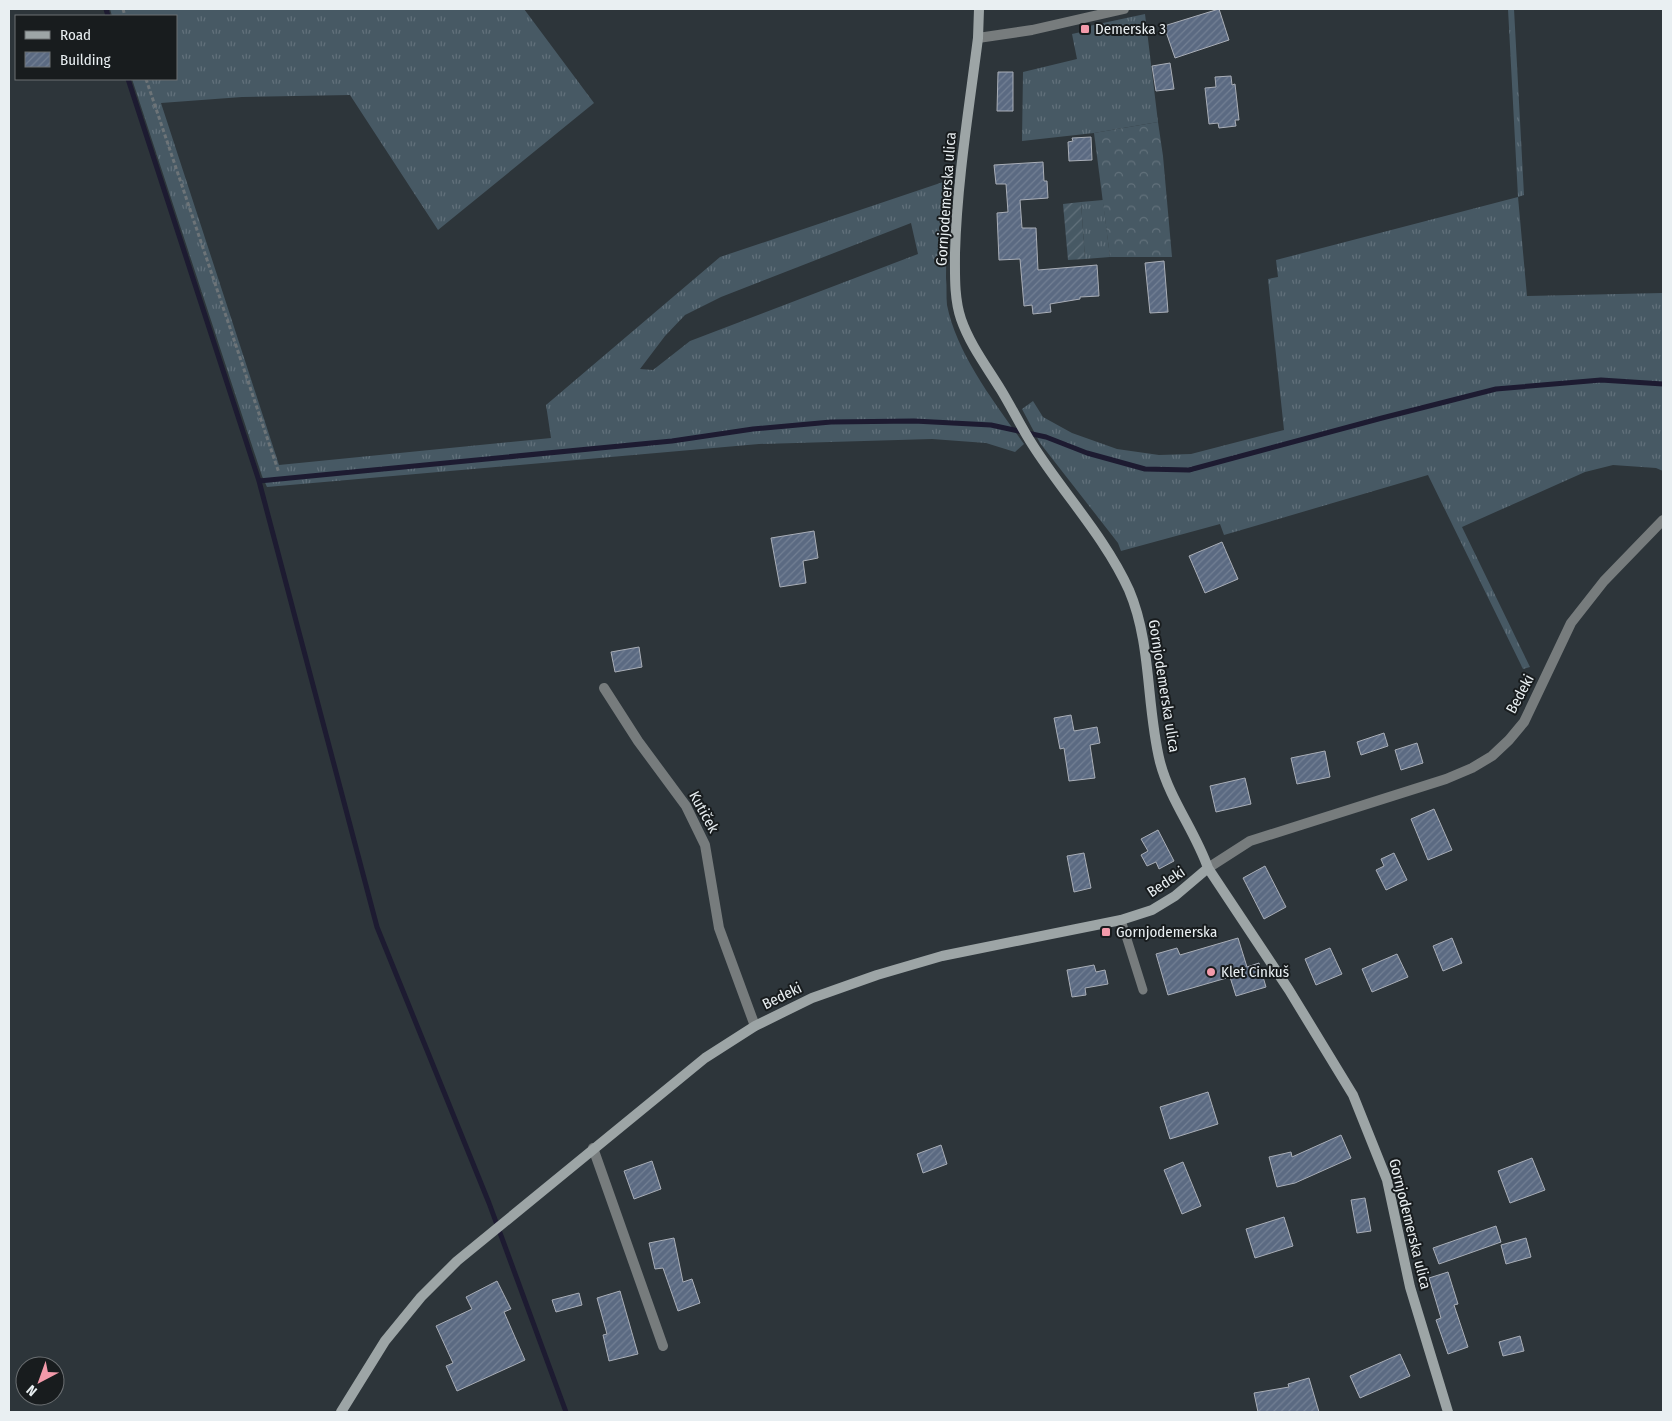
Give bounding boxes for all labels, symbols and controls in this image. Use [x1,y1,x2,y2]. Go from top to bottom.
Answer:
legend [15,15,178,80]
place label: Demerska 3 [1095,20,1166,38]
marker: Demerska 3 [1079,23,1091,35]
text: Road [60,26,91,44]
text: Building [60,51,111,69]
street label: Gornjodemerska ulica [932,132,960,266]
street label: Gornjodemerska ulica [1145,618,1183,754]
street label: Bedeki [1502,671,1538,717]
street label: Kutiček [685,788,723,836]
street label: Bedeki [1144,863,1188,901]
place label: Gornjodemerska [1116,923,1217,941]
marker: Gornjodemerska [1100,926,1112,938]
place label: Klet Cinkuš [1221,963,1289,981]
marker: Klet Cinkuš [1205,966,1217,978]
street label: Bedeki [759,979,805,1013]
street label: Gornjodemerska ulica [1385,1157,1435,1291]
north arrow [15,1356,65,1406]
text: N [23,1381,41,1400]

